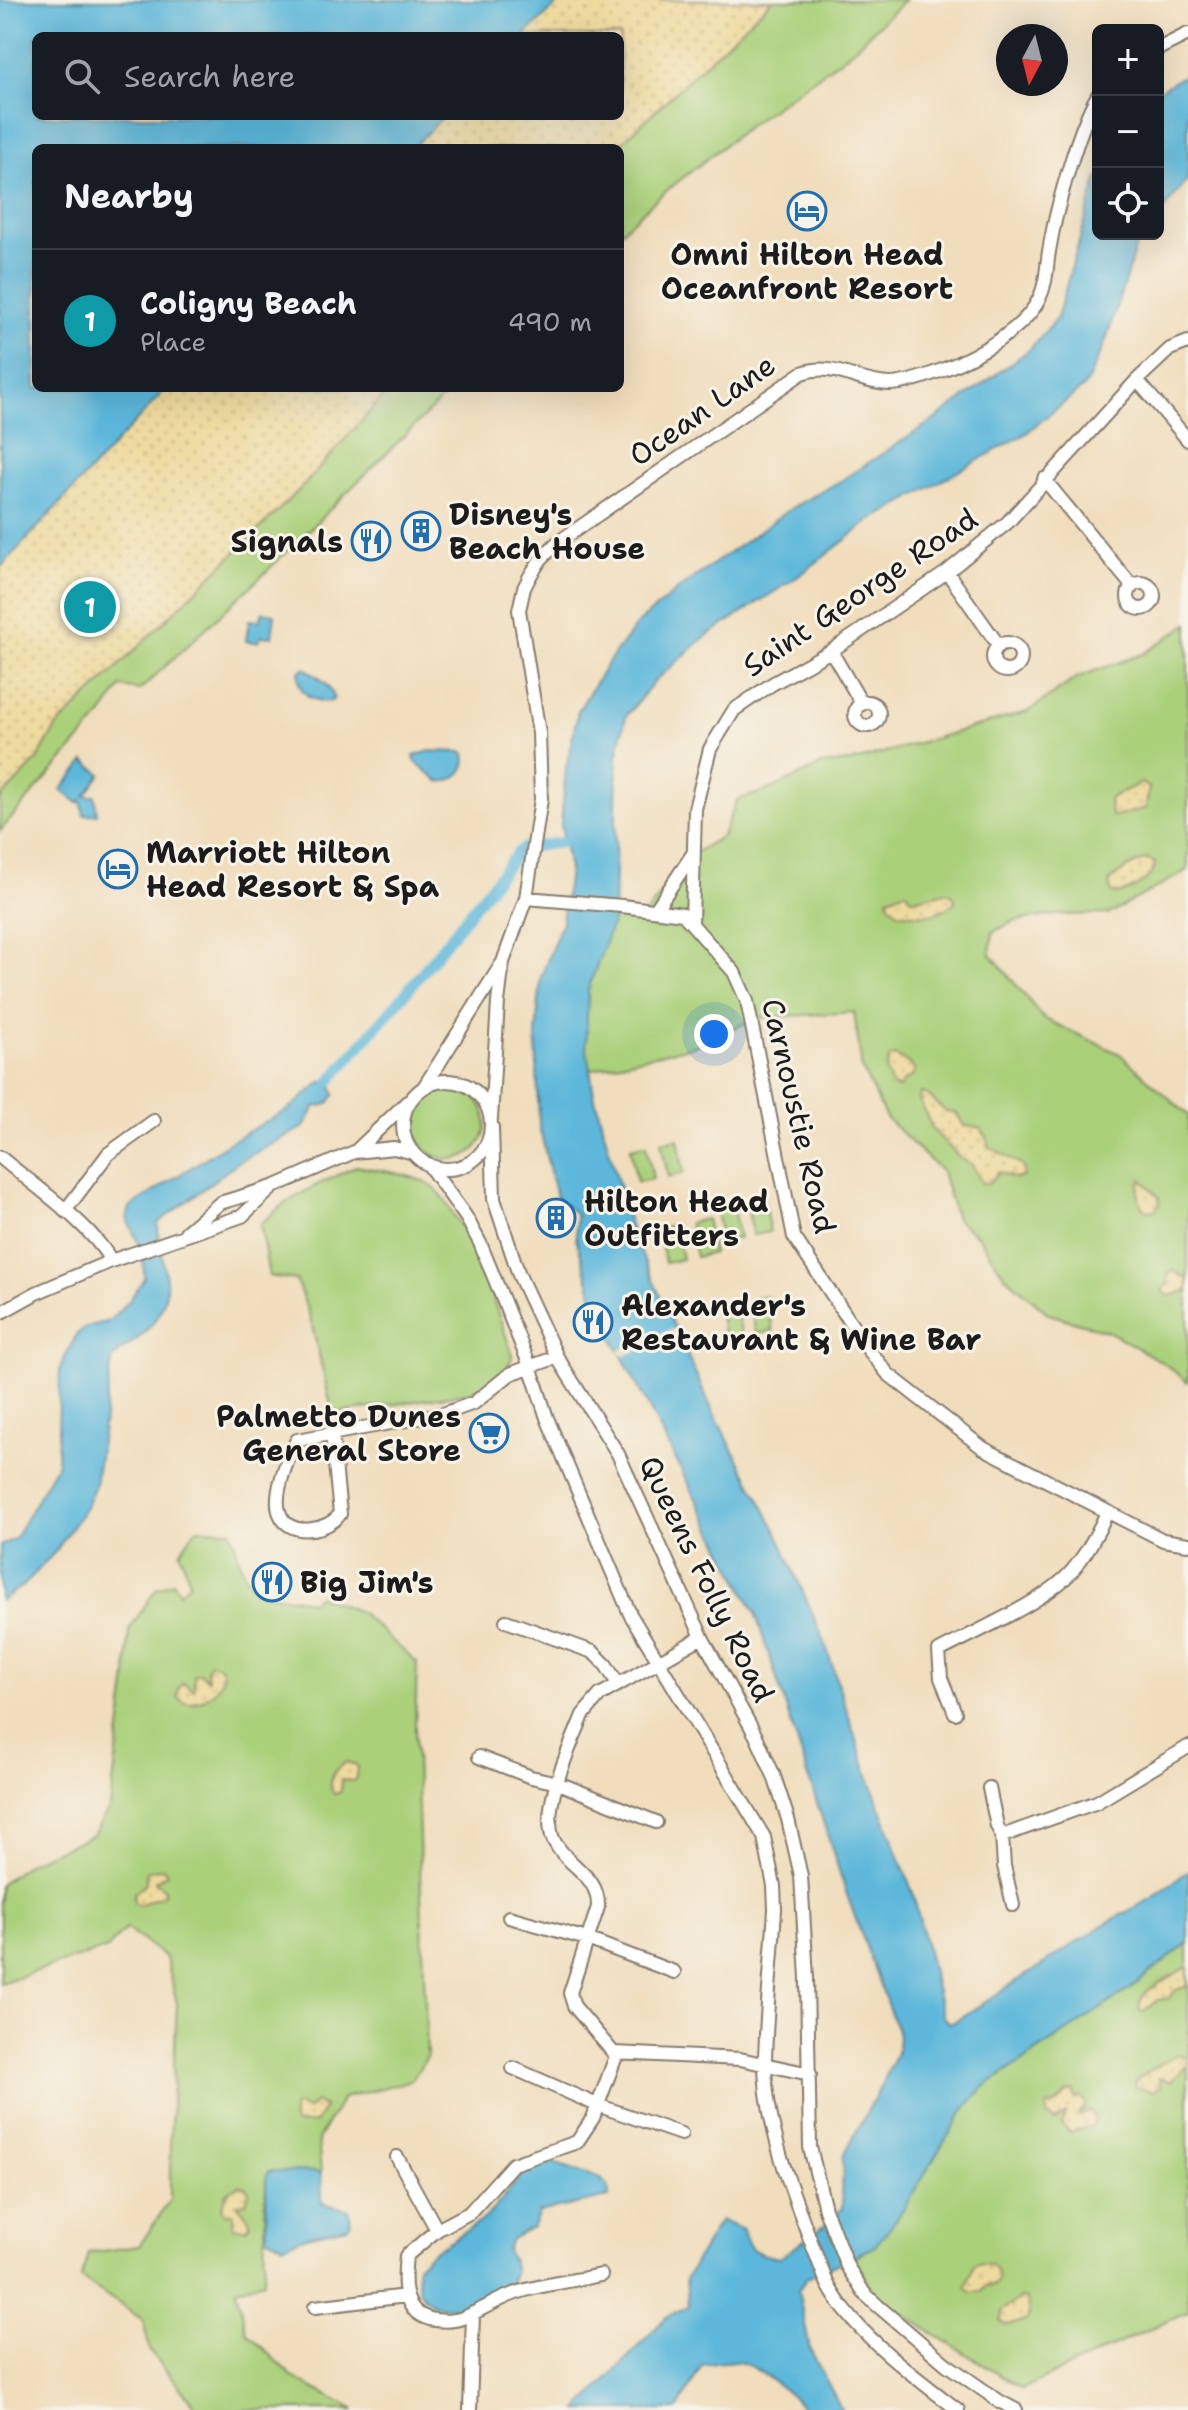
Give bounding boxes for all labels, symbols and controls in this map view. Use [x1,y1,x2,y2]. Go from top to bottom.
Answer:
north arrow [996,24,1068,96]
map controls [1092,24,1164,240]
button: + [1092,24,1164,96]
search box [32,32,624,120]
icon: search [60,54,104,98]
text: Search here [124,56,295,97]
button: − [1092,96,1164,168]
button: locate [1092,168,1164,240]
text: Nearby [64,173,194,219]
hotel icon: Omni Hilton Head Oceanfront Resort [786,190,828,232]
place label: Omni Hilton Head Oceanfront Resort [661,234,953,309]
text: Coligny Beach [140,283,357,324]
text: 1 [84,304,96,339]
text: 490 m [508,304,592,339]
text: Place [140,324,206,359]
street label: Ocean Lane [621,344,783,476]
place label: Disney's Beach House [449,494,645,569]
street label: Saint George Road [734,498,986,686]
building icon: Disney's Beach House [400,510,442,552]
restaurant icon: Signals [350,520,392,562]
place label: Signals [231,521,343,562]
pin: 1 [64,577,116,637]
place label: Marriott Hilton Head Resort & Spa [146,832,440,907]
hotel icon: Marriott Hilton Head Resort & Spa [97,848,139,890]
street label: Carnoustie Road [752,994,846,1238]
your location [694,1014,734,1054]
place label: Hilton Head Outfitters [584,1181,769,1256]
building icon: Hilton Head Outfitters [535,1197,577,1239]
place label: Alexander's Restaurant & Wine Bar [621,1285,981,1360]
restaurant icon: Alexander's Restaurant & Wine Bar [572,1301,614,1343]
place label: Palmetto Dunes General Store [216,1396,461,1471]
supermarket icon: Palmetto Dunes General Store [468,1412,510,1454]
street label: Queens Folly Road [630,1449,784,1709]
restaurant icon: Big Jim's [251,1561,293,1603]
place label: Big Jim's [300,1562,434,1603]

